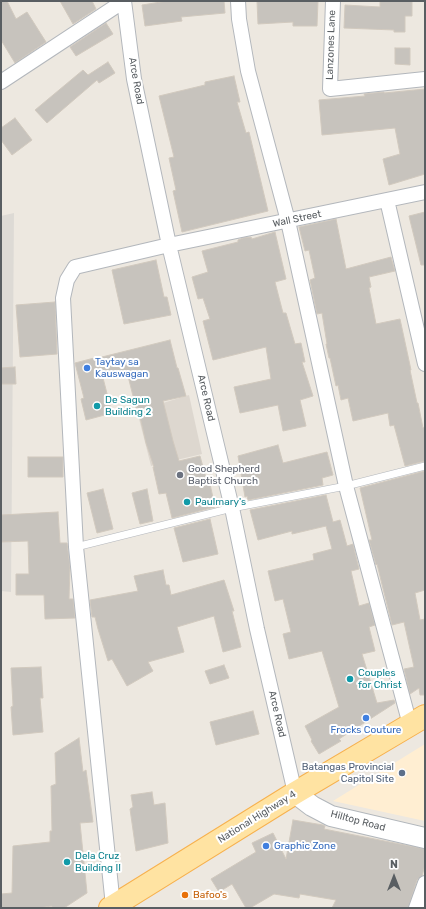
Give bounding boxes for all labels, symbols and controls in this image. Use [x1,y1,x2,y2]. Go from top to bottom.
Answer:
street label: Lanzones Lane [324,10,338,80]
street label: Arce Road [126,56,146,106]
street label: Wall Street [272,208,322,230]
place label: Taytay sa Kauswagan [95,356,148,380]
marker: Taytay sa Kauswagan [82,363,92,373]
street label: Arce Road [195,373,217,423]
place label: De Sagun Building 2 [105,394,151,418]
marker: De Sagun Building 2 [92,401,102,411]
place label: Good Shepherd Baptist Church [188,463,260,486]
marker: Good Shepherd Baptist Church [175,470,185,480]
place label: Paulmary's [195,496,246,508]
marker: Paulmary's [182,497,192,507]
place label: Couples for Christ [358,667,402,690]
marker: Couples for Christ [345,674,355,684]
street label: Arce Road [266,689,288,739]
marker: Frocks Couture [361,713,371,723]
place label: Frocks Couture [331,724,401,736]
place label: Batangas Provincial Capitol Site [302,761,394,784]
marker: Batangas Provincial Capitol Site [397,768,407,778]
street label: National Highway 4 [216,788,298,846]
street label: Hilltop Road [329,808,387,834]
place label: Graphic Zone [274,840,336,852]
marker: Graphic Zone [261,841,271,851]
place label: Dela Cruz Building II [75,850,121,874]
marker: Dela Cruz Building II [62,857,72,867]
north arrow [374,857,414,897]
text: N [390,858,398,871]
place label: Bafoo's [193,889,227,901]
marker: Bafoo's [180,890,190,900]

